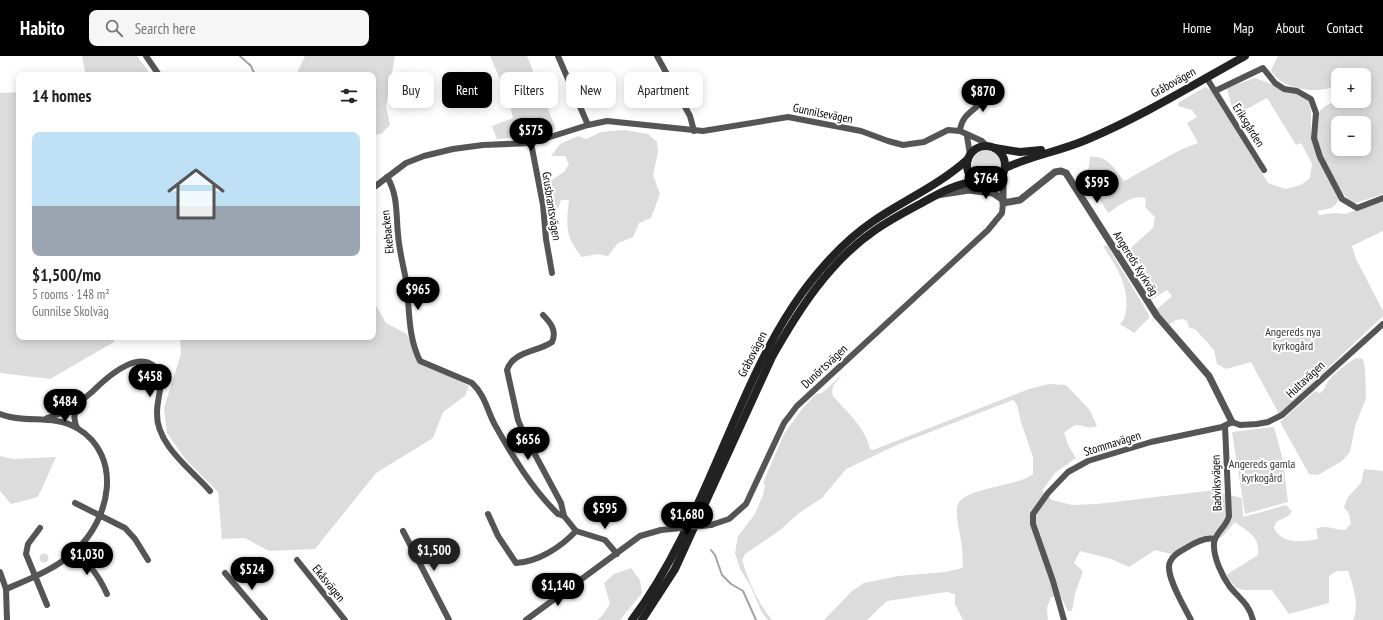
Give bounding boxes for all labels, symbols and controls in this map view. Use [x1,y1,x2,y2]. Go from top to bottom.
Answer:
search box [89,10,369,46]
text: Habito [20,16,65,40]
icon: search [103,17,125,39]
text: Search here [135,19,196,38]
text: Home [1183,19,1211,37]
text: Map [1233,19,1254,37]
text: About [1276,19,1305,37]
text: Contact [1327,19,1363,37]
street label: Gråbovägen [1148,64,1198,100]
map controls [1331,68,1371,156]
button: + [1331,68,1371,108]
chip: Buy [388,72,434,108]
chip: Rent [442,72,492,108]
chip: Filters [500,72,558,108]
chip: New [566,72,616,108]
chip: Apartment [624,72,703,108]
pin: $870 [959,79,1007,113]
text: $870 [971,83,995,100]
text: 14 homes [32,85,91,107]
icon: filters [338,85,360,107]
street label: Gunnilsevägen [792,100,854,126]
street label: Eriksgården [1230,100,1268,150]
button: − [1331,116,1371,156]
pin: $575 [507,118,555,152]
text: $575 [519,122,543,139]
icon: home [160,158,232,230]
pin: $764 [962,166,1010,200]
text: $764 [974,170,998,187]
pin: $595 [1073,170,1121,204]
street label: Grusbrantsvägen [539,171,565,241]
text: $595 [1085,174,1109,191]
street label: Ekebacken [377,209,397,255]
street label: Angereds Kyrkväg [1110,228,1162,298]
text: $1,500/mo [32,264,101,286]
pin: $965 [394,277,442,311]
text: $965 [406,281,430,298]
text: 5 rooms · 148 m² [32,286,110,303]
text: Gunnilse Skolväg [32,303,109,320]
park label: Angereds nya kyrkogård [1265,324,1321,353]
street label: Gråbovägen [734,329,770,379]
street label: Dunörtsvägen [798,341,850,391]
street label: Hultavägen [1283,357,1327,401]
pin: $458 [126,364,174,398]
text: $458 [138,368,162,385]
pin: $484 [41,389,89,423]
text: $484 [53,393,77,410]
pin: $656 [504,427,552,461]
street label: Stommavägen [1082,427,1142,459]
text: $656 [516,431,540,448]
street label: Badviksvägen [1208,455,1224,511]
park label: Angereds gamla kyrkogård [1229,456,1295,485]
pin: $595 [581,496,629,530]
text: $595 [593,500,617,517]
pin: $1,680 [654,502,720,536]
text: $1,680 [670,506,704,523]
pin: $1,500 [401,538,467,572]
pin: $1,030 [54,542,120,576]
text: $1,500 [417,542,451,559]
text: $1,030 [70,546,104,563]
pin: $524 [228,557,276,591]
text: $524 [240,561,264,578]
street label: Ekåsvägen [309,561,349,605]
pin: $1,140 [525,573,591,607]
text: $1,140 [541,577,575,594]

